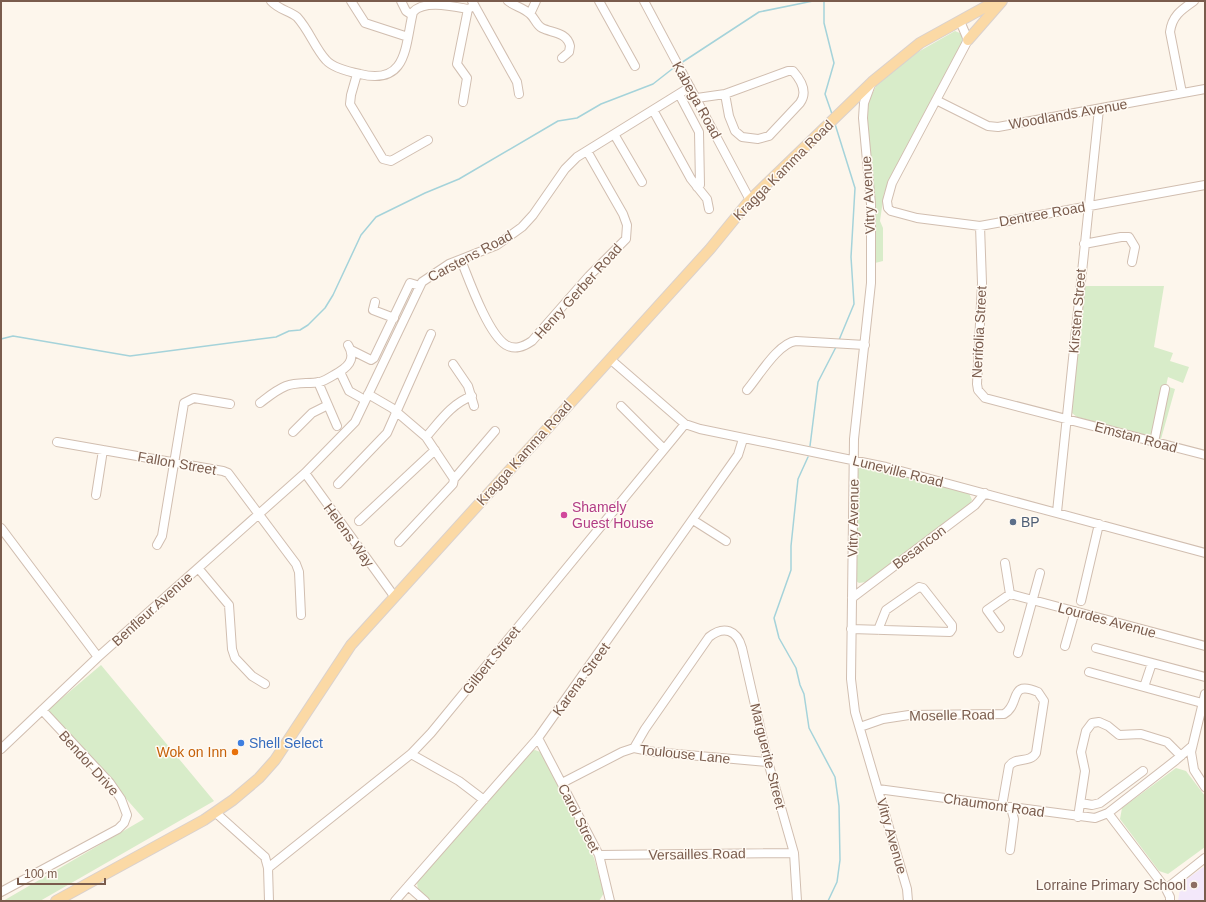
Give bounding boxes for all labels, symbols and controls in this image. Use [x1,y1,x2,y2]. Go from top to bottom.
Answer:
street label: Kabega Road [669,59,725,141]
street label: Woodlands Avenue [1007,96,1129,132]
street label: Kragga Kamma Road [730,117,836,223]
street label: Vitry Avenue [858,155,878,234]
street label: Dentree Road [998,199,1086,229]
street label: Carstens Road [425,227,515,285]
street label: Henry Gerber Road [531,240,625,342]
street label: Kirsten Street [1065,268,1089,354]
street label: Nerifolia Street [969,285,989,379]
street label: Kragga Kamma Road [473,398,575,508]
street label: Emstan Road [1093,418,1179,456]
street label: Fallon Street [137,448,218,478]
street label: Luneville Road [851,452,945,490]
street label: Vitry Avenue [844,479,862,557]
place label: Shamely Guest House [572,499,654,531]
street label: Helens Way [320,500,378,570]
marker: Shamely Guest House [559,510,569,520]
place label: BP [1021,514,1040,530]
marker: BP [1008,517,1018,527]
street label: Besancon [889,522,949,572]
street label: Benfleur Avenue [109,569,196,649]
street label: Lourdes Avenue [1056,599,1158,641]
street label: Gilbert Street [459,623,523,697]
street label: Karena Street [549,639,613,719]
street label: Marguerite Street [747,702,789,811]
street label: Moselle Road [909,706,995,724]
street label: Bendor Drive [56,727,122,799]
place label: Shell Select [249,735,323,751]
marker: Shell Select [236,738,246,748]
street label: Toulouse Lane [639,741,731,767]
place label: Wok on Inn [156,744,227,760]
marker: Wok on Inn [230,747,240,757]
street label: Carol Street [555,781,603,855]
street label: Chaumont Road [942,790,1046,820]
street label: Vitry Avenue [874,796,911,876]
street label: Versailles Road [648,845,746,863]
scale bar [18,860,105,886]
text: 100 m [24,867,57,881]
place label: Lorraine Primary School [1036,877,1186,893]
marker: Lorraine Primary School [1189,880,1199,890]

